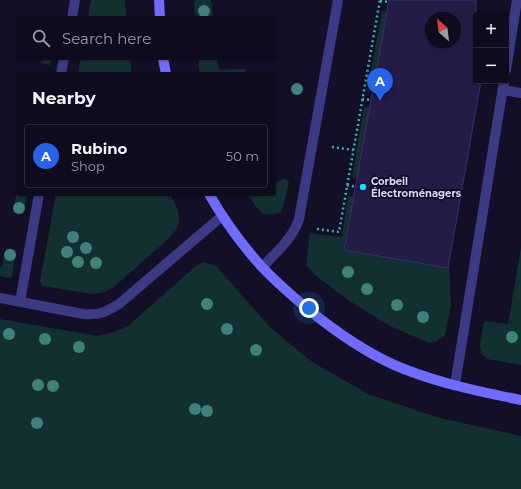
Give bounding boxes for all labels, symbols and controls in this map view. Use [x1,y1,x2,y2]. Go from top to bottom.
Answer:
north arrow [425,12,461,48]
map controls [473,12,509,84]
button: + [473,12,509,48]
search box [16,16,276,60]
icon: search [30,27,52,49]
text: Search here [62,29,151,48]
button: − [473,48,509,84]
pin: A [367,68,393,101]
text: Nearby [32,88,96,108]
text: Rubino [71,139,127,158]
text: A [41,148,51,164]
text: 50 m [226,148,259,164]
text: Shop [71,158,105,174]
place label: Corbeil Électroménagers [371,175,462,200]
marker: Corbeil Électroménagers [358,182,368,192]
your location [299,298,319,318]

